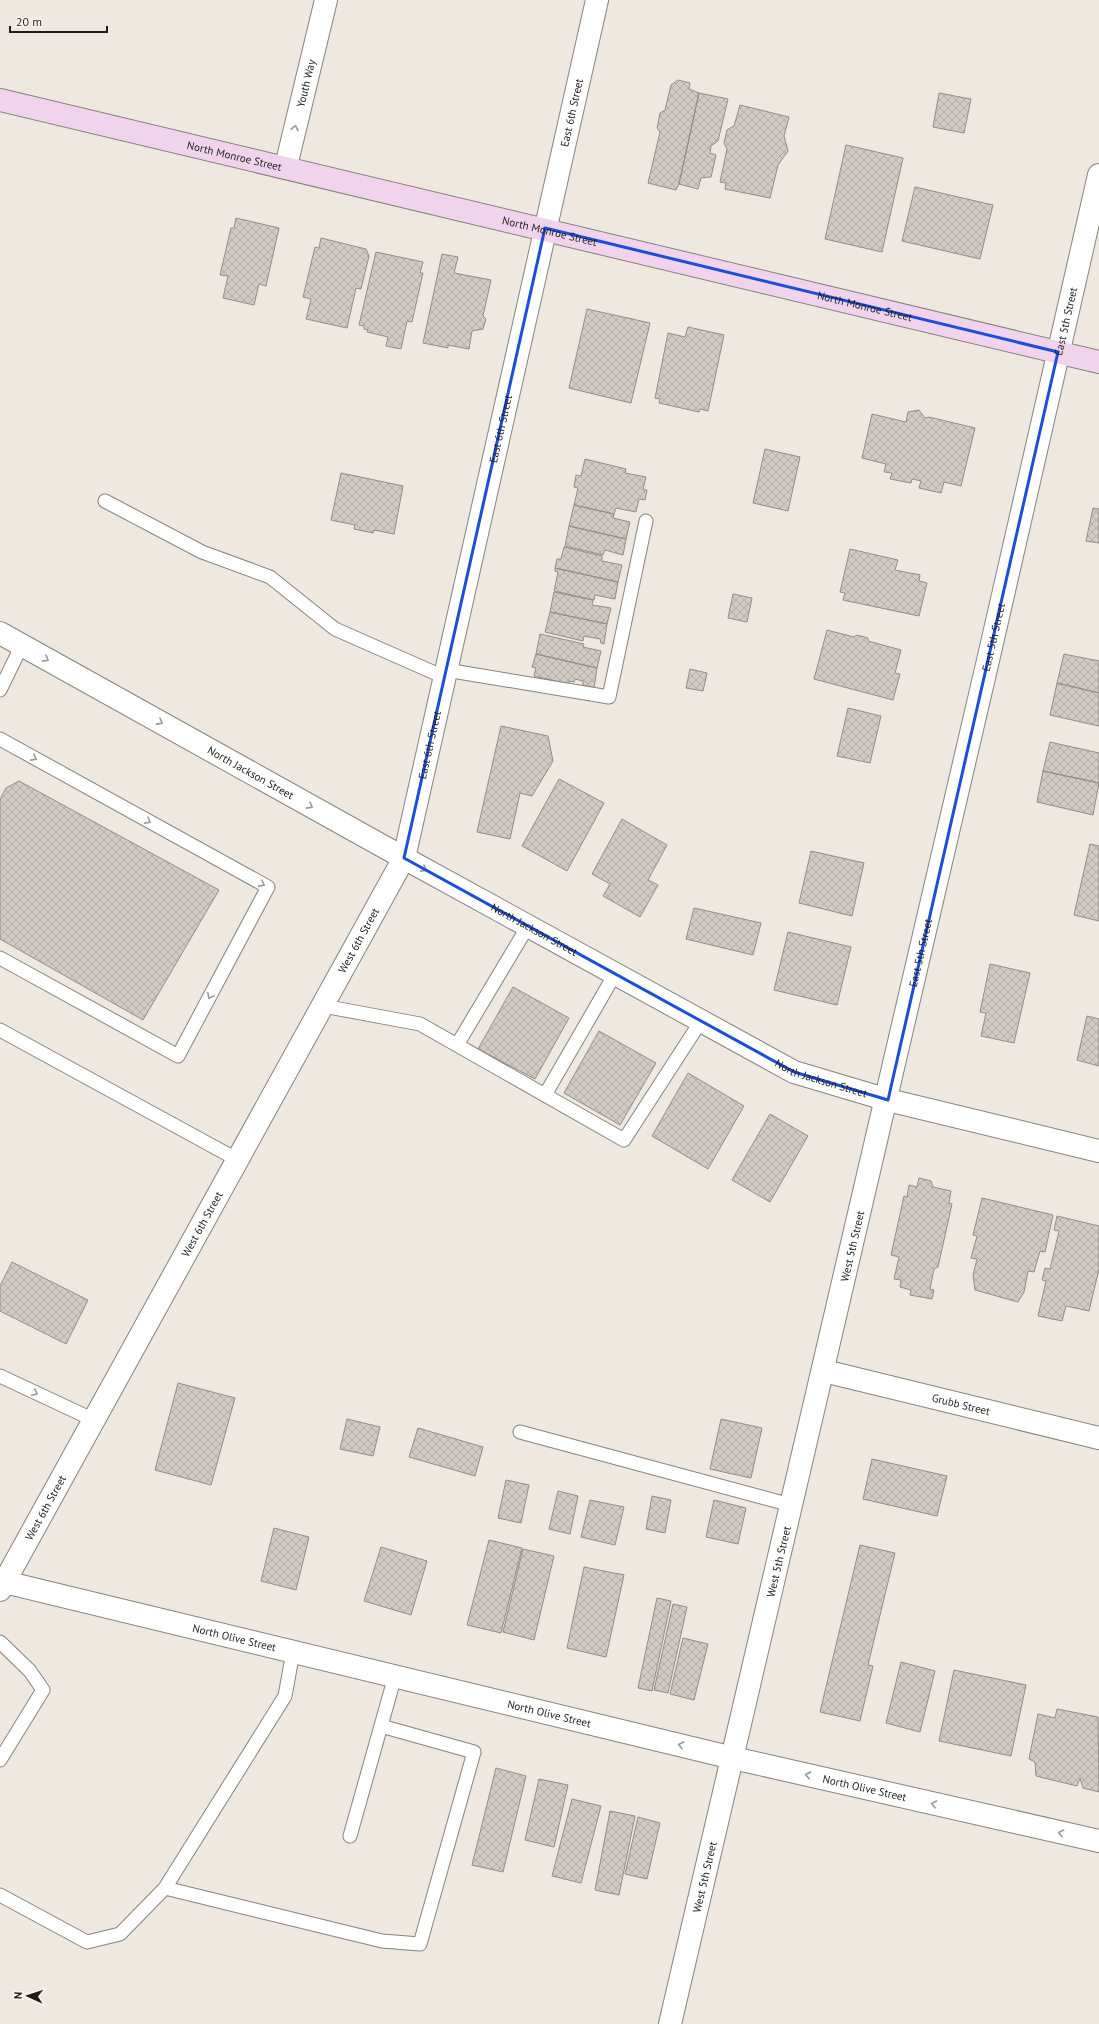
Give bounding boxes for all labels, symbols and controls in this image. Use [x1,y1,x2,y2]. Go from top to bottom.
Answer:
scale bar [10,8,107,34]
text: 20 m [16,14,42,29]
street label: Youth Way [293,57,319,109]
street label: East 6th Street [557,77,586,148]
one-way arrow [291,125,299,132]
street label: North Monroe Street [186,138,284,174]
street label: North Monroe Street [501,213,599,249]
street label: East 5th Street [1051,286,1080,357]
street label: North Monroe Street [816,288,914,324]
street label: East 6th Street [486,393,515,464]
street label: East 5th Street [979,602,1008,673]
one-way arrow [42,654,49,661]
street label: East 6th Street [415,709,444,780]
one-way arrow [156,718,163,725]
street label: North Jackson Street [205,743,297,802]
one-way arrow [30,753,37,761]
one-way arrow [306,801,313,808]
one-way arrow [144,816,151,824]
one-way arrow [420,864,427,872]
one-way arrow [258,879,265,886]
street label: North Jackson Street [489,900,580,959]
street label: West 6th Street [335,905,382,975]
street label: East 5th Street [906,917,935,988]
one-way arrow [207,991,215,999]
street label: North Jackson Street [773,1056,869,1100]
street label: West 6th Street [178,1189,226,1259]
street label: West 5th Street [837,1209,867,1283]
one-way arrow [31,1388,39,1396]
street label: Grubb Street [930,1391,992,1418]
street label: West 6th Street [22,1472,69,1543]
street label: West 5th Street [764,1524,794,1598]
street label: North Olive Street [191,1621,278,1654]
street label: North Olive Street [506,1697,593,1731]
one-way arrow [678,1741,685,1750]
one-way arrow [804,1771,811,1779]
street label: North Olive Street [821,1772,908,1804]
one-way arrow [931,1800,937,1808]
one-way arrow [1058,1829,1064,1837]
street label: West 5th Street [689,1840,720,1914]
north arrow [8,1976,48,2016]
text: N [11,1991,25,1999]

